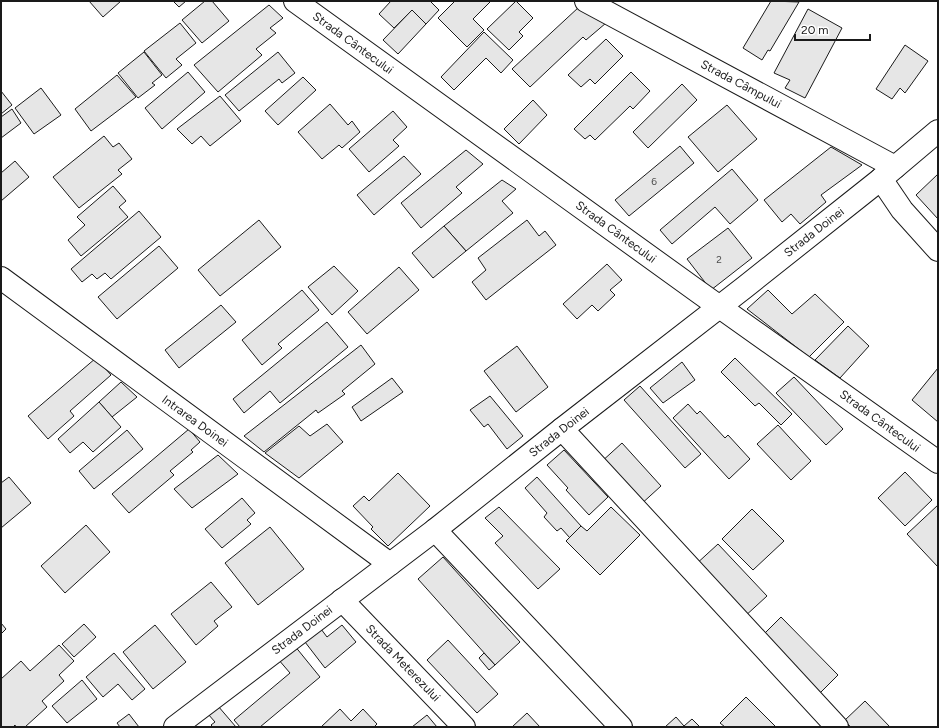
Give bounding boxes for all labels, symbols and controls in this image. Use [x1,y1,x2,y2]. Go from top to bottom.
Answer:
street label: Strada Cântecului [310,9,396,77]
scale bar [795,16,870,42]
text: 20 m [801,23,829,37]
street label: Strada Câmpului [698,57,784,111]
house number: 6 [651,175,657,188]
street label: Strada Cântecului [573,198,659,266]
street label: Strada Doinei [781,204,847,260]
house number: 2 [716,253,722,266]
street label: Strada Cântecului [837,387,923,455]
street label: Intrarea Doinei [159,392,231,450]
street label: Strada Doinei [526,404,592,460]
street label: Strada Doinei [269,603,335,657]
street label: Strada Meterezului [363,622,443,704]

